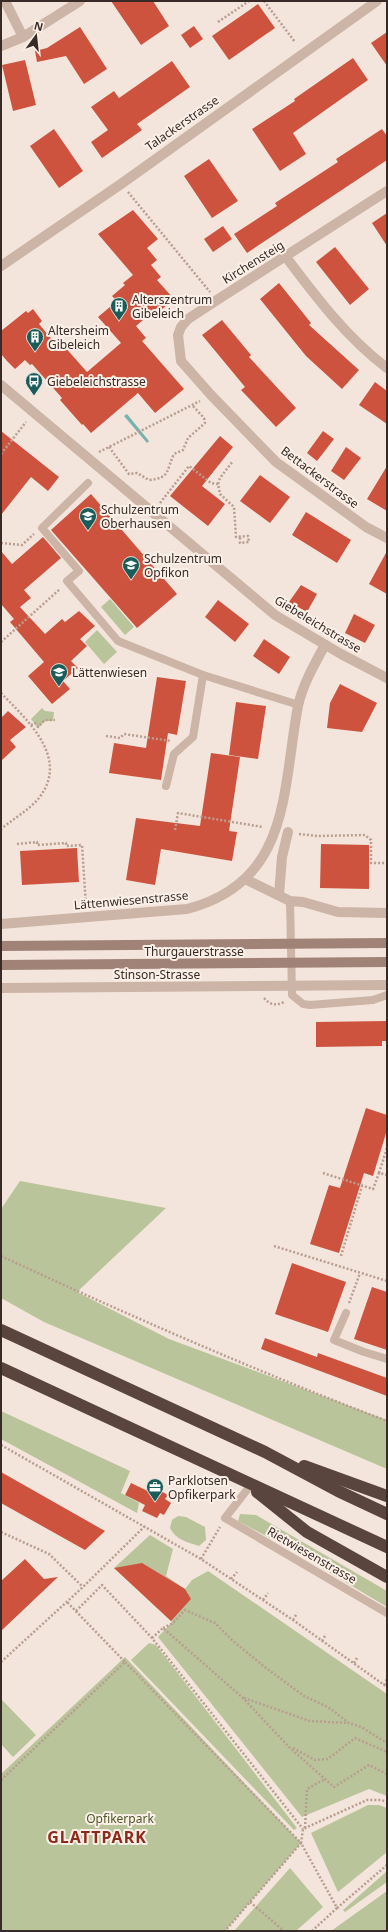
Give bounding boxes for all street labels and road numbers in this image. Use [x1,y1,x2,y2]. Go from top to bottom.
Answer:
street label: Talackerstrasse [142,91,222,155]
street label: Kirchensteig [219,236,287,288]
street label: Bettackerstrasse [277,442,363,512]
street label: Giebeleichstrasse [271,591,365,657]
street label: Lättenwiesenstrasse [73,887,189,913]
street label: Thurgauerstrasse [144,943,244,960]
street label: Stinson-Strasse [114,966,200,983]
street label: Rietwiesenstrasse [264,1522,360,1588]

